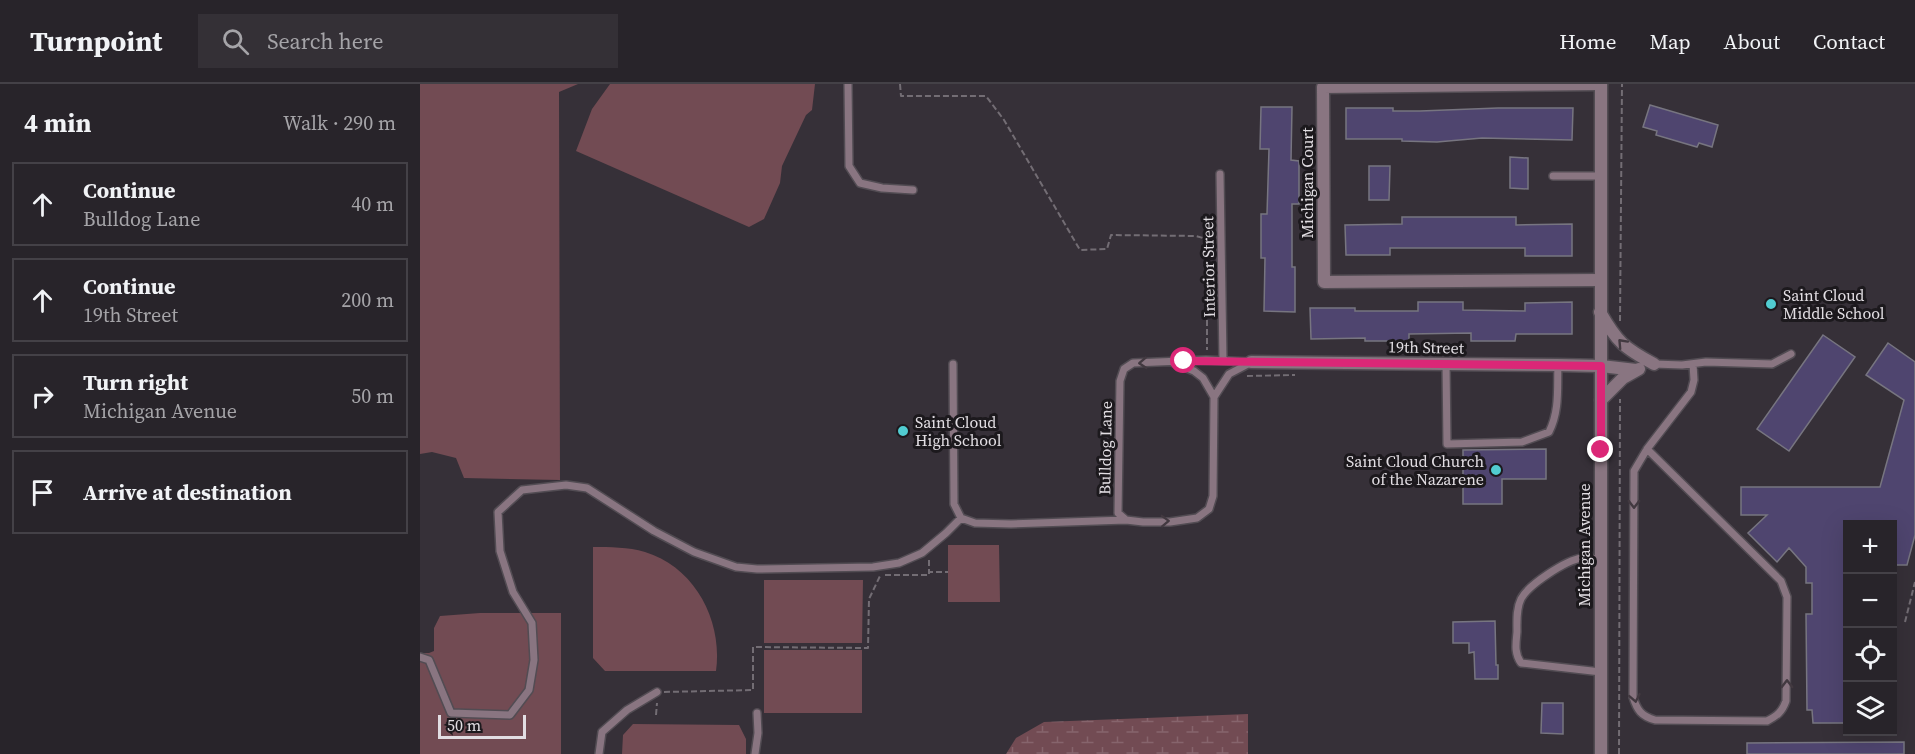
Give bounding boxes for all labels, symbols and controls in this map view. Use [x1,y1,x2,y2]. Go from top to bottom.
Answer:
search box [198,14,618,68]
text: Turnpoint [30,22,162,60]
icon: search [219,25,252,58]
text: Search here [267,26,383,56]
text: Home [1559,27,1617,56]
text: Map [1650,27,1691,56]
text: About [1724,27,1780,56]
text: Contact [1813,27,1885,56]
text: 4 min [24,105,91,141]
text: Walk · 290 m [283,109,396,137]
street label: Michigan Court [1296,127,1318,239]
text: Continue [83,175,176,205]
icon: ahead [26,188,59,221]
text: 40 m [351,190,394,218]
text: Bulldog Lane [83,205,200,233]
street label: Interior Street [1196,215,1220,318]
text: Continue [83,271,176,301]
icon: ahead [26,284,59,317]
place label: Saint Cloud Middle School [1783,284,1885,324]
text: 200 m [341,286,394,314]
marker: Saint Cloud Middle School [1764,297,1778,311]
text: 19th Street [83,301,178,329]
street label: 19th Street [1388,335,1465,359]
one-way arrow [1618,340,1629,350]
route start [1170,347,1196,373]
one-way arrow [1139,356,1148,369]
text: Turn right [83,367,188,397]
icon: right [26,380,59,413]
text: 50 m [351,382,394,410]
text: Michigan Avenue [83,397,237,425]
street label: Bulldog Lane [1093,401,1117,495]
place label: Saint Cloud High School [915,411,1002,451]
marker: Saint Cloud High School [896,424,910,438]
route end [1587,436,1613,462]
place label: Saint Cloud Church of the Nazarene [1346,450,1484,490]
marker: Saint Cloud Church of the Nazarene [1489,463,1503,477]
icon: arrive [26,476,59,509]
text: Arrive at destination [83,477,292,507]
street label: Michigan Avenue [1573,483,1595,607]
one-way arrow [1628,499,1640,508]
one-way arrow [1160,515,1169,528]
map controls [1843,520,1897,736]
button: + [1843,520,1897,574]
button: − [1843,574,1897,628]
button: locate [1843,628,1897,682]
one-way arrow [1781,680,1793,689]
button: layers [1843,682,1897,736]
one-way arrow [1628,693,1641,703]
scale bar [438,712,526,740]
text: 50 m [447,714,481,736]

